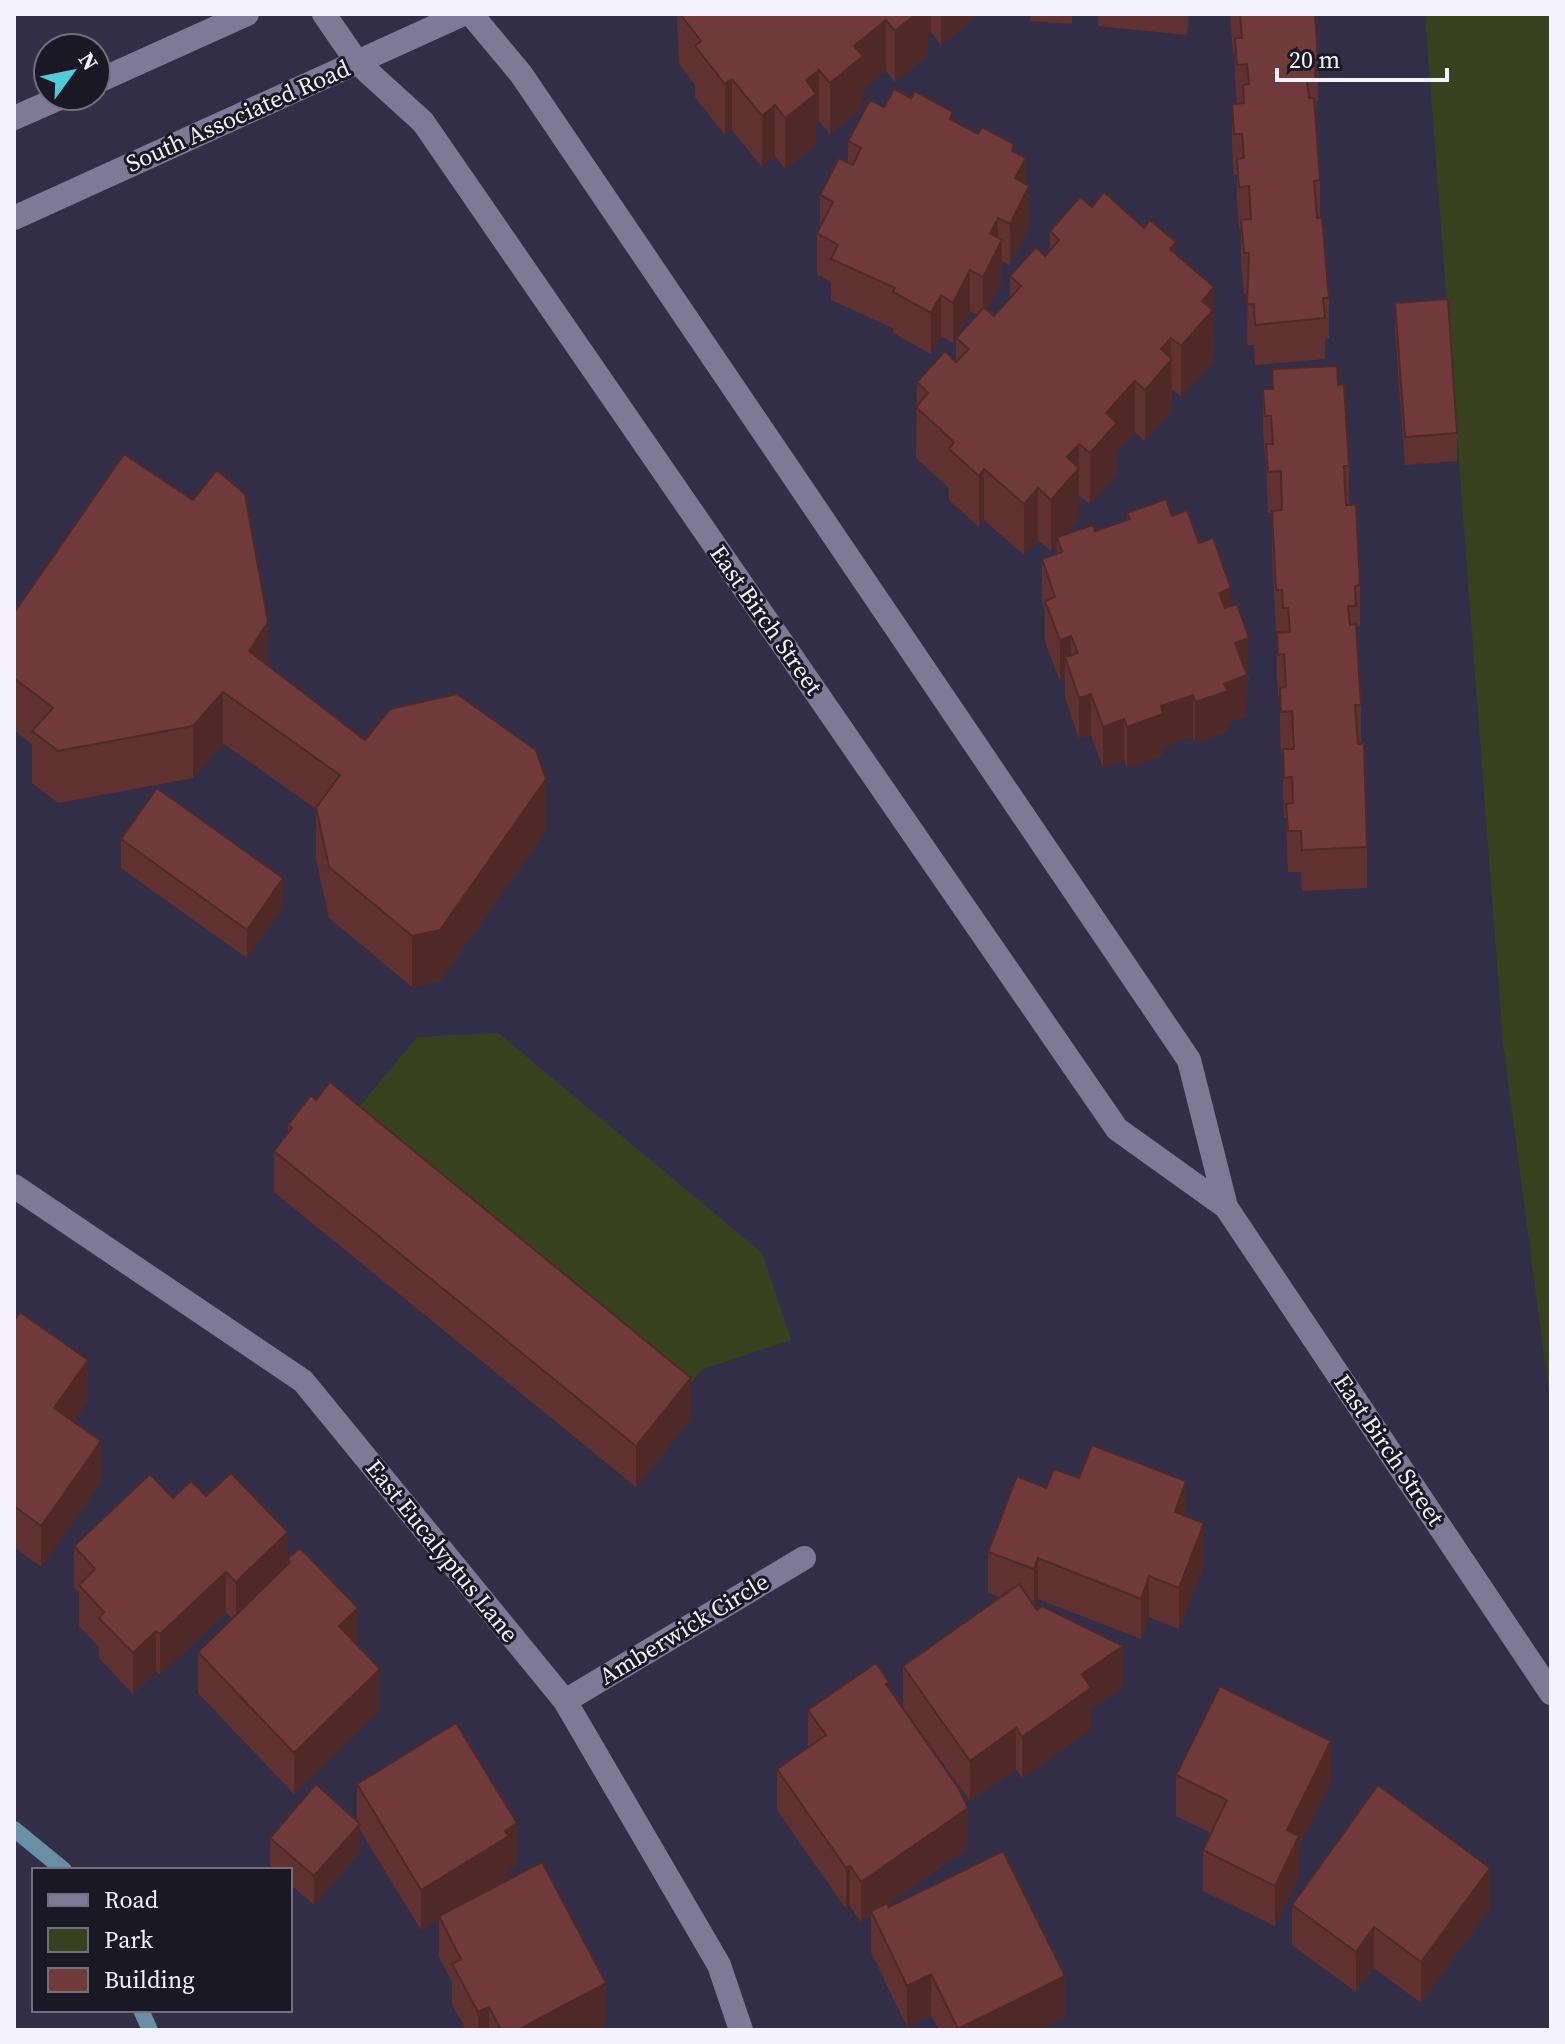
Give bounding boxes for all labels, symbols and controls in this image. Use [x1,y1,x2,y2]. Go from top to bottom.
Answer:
north arrow [32,32,112,112]
scale bar [1277,32,1447,82]
text: 20 m [1289,43,1340,76]
text: N [72,46,106,76]
street label: South Associated Road [121,51,355,180]
street label: East Birch Street [702,538,831,701]
street label: East Birch Street [1326,1367,1452,1532]
street label: East Eucalyptus Lane [358,1452,526,1649]
street label: Amberwick Circle [593,1565,775,1692]
legend [32,1868,292,2012]
text: Road [104,1883,159,1916]
text: Park [104,1923,154,1956]
text: Building [104,1963,195,1996]

